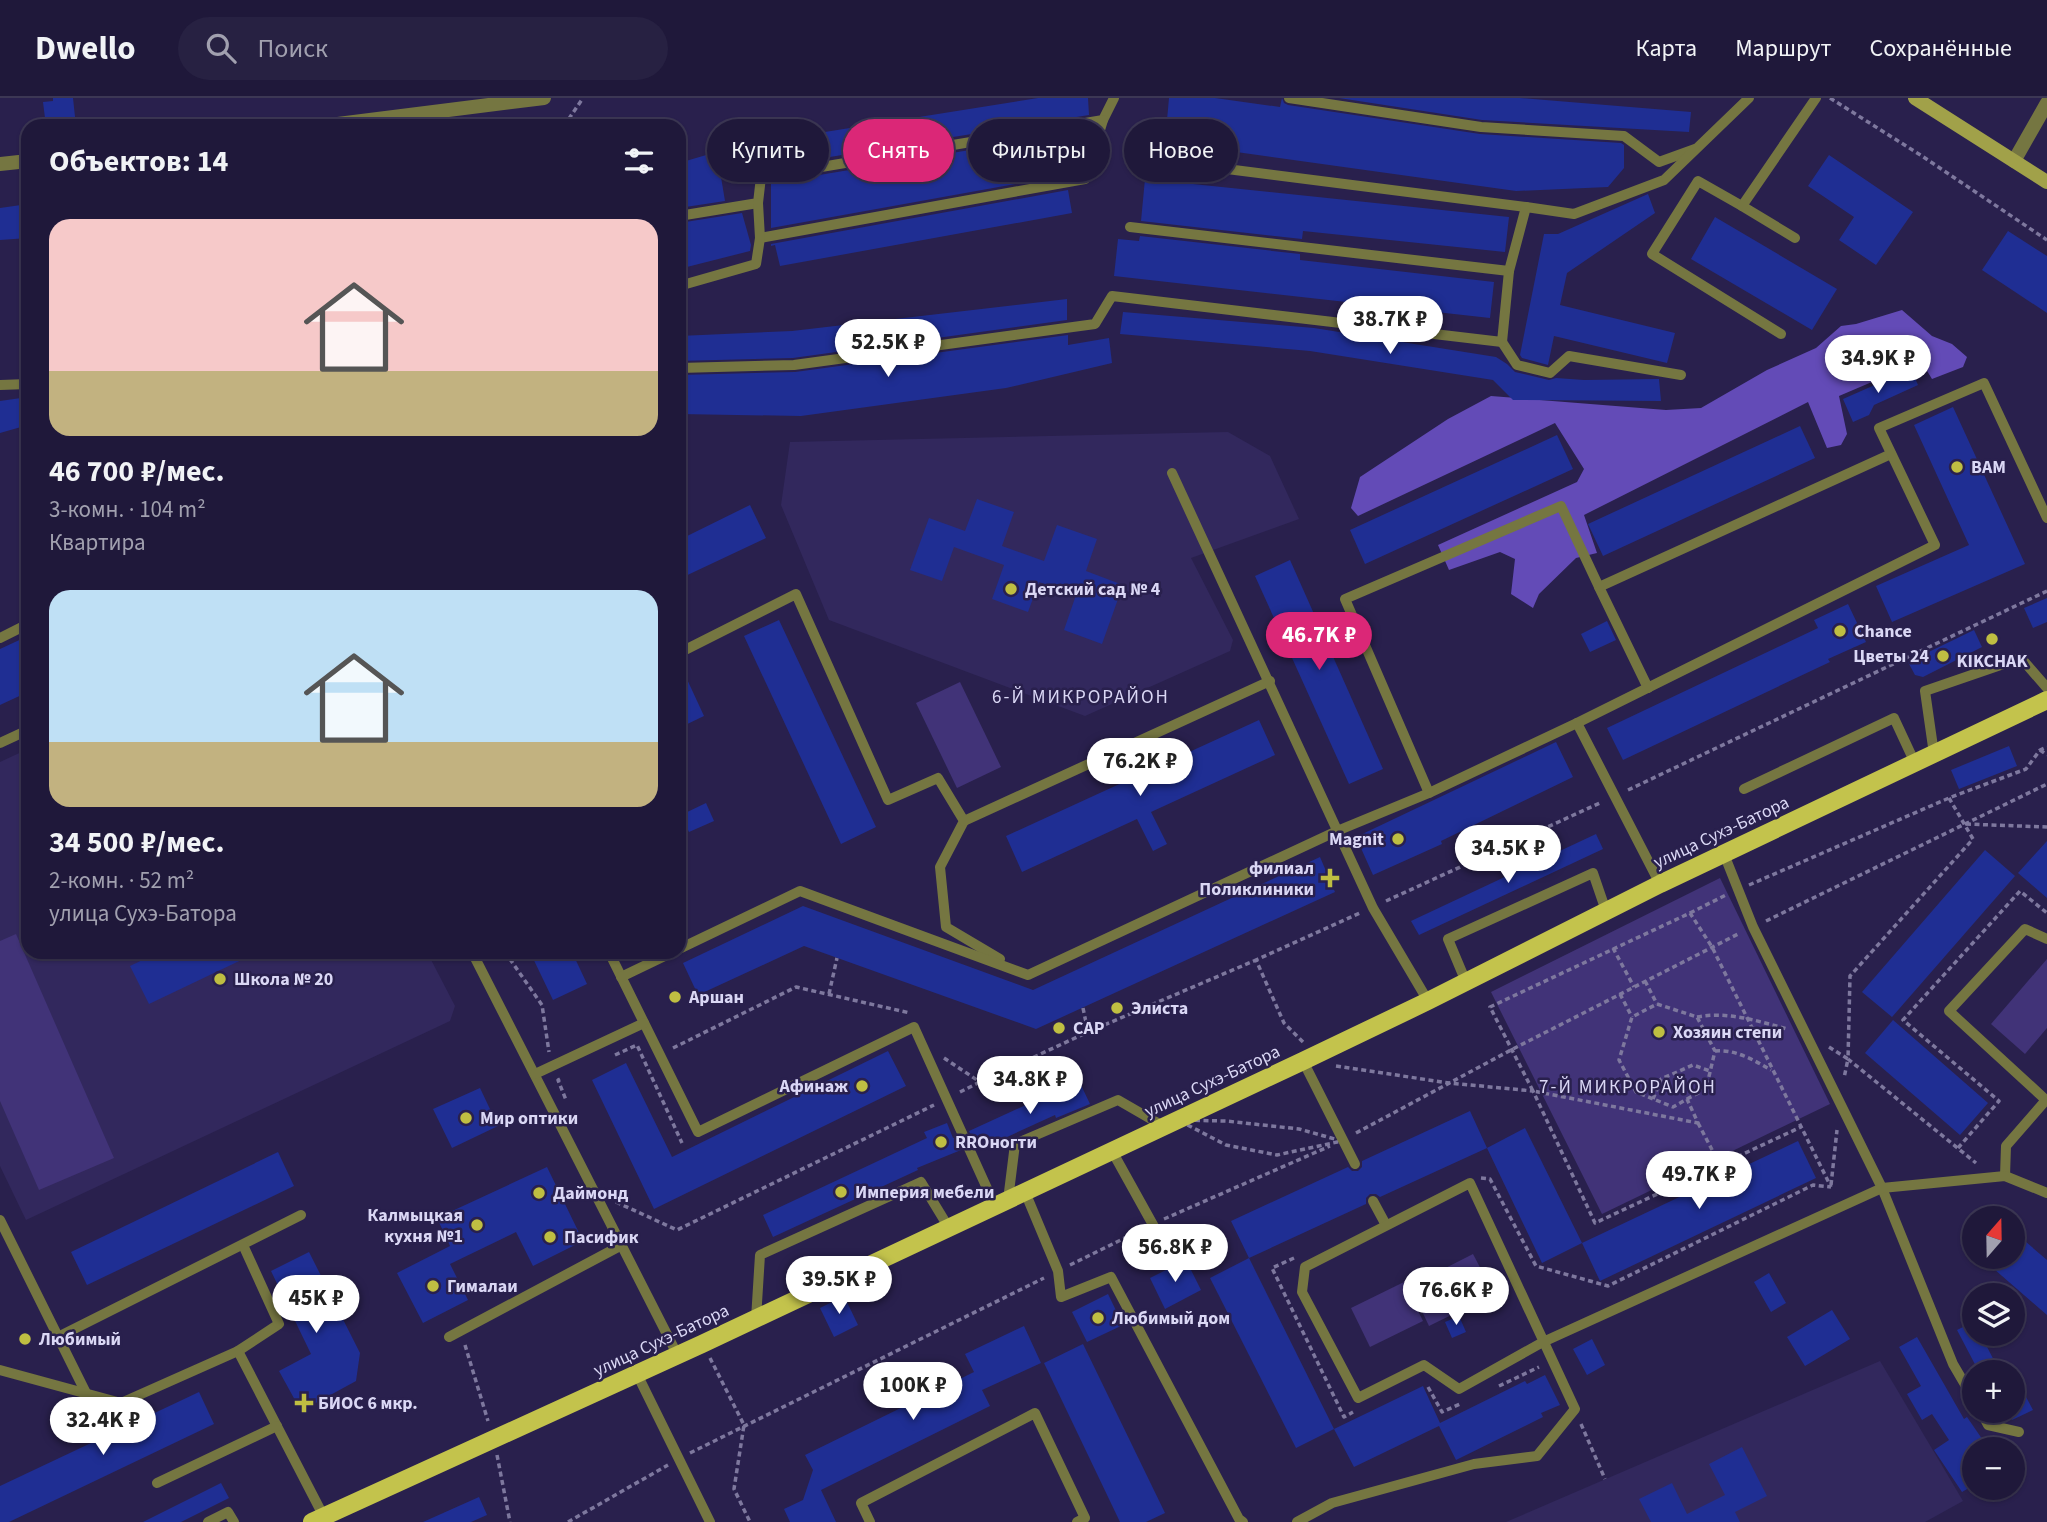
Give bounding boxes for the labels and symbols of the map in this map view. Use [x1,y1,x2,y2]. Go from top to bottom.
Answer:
pin: 38.7K ₽ [1325,296,1455,356]
pin: 52.5K ₽ [823,320,953,379]
pin: 34.9K ₽ [1813,336,1943,395]
place label: ВАМ [1971,455,2006,480]
marker: ВАМ [1949,459,1965,475]
place label: Детский сад № 4 [1025,577,1161,602]
marker: Детский сад № 4 [1003,581,1019,597]
pin: 46.7K ₽ [1254,612,1384,672]
place label: Chance [1854,619,1912,644]
marker: Chance [1832,623,1848,639]
marker: KIKCHAK [1984,631,2000,647]
place label: Цветы 24 [1853,644,1929,669]
marker: Цветы 24 [1935,648,1951,664]
place label: KIKCHAK [1956,649,2028,674]
district label: 6-Й МИКРОРАЙОН [992,684,1170,711]
pin: 76.2K ₽ [1075,738,1205,798]
street label: улица Сухэ-Батора [1649,790,1793,875]
pin: 34.5K ₽ [1443,826,1573,885]
place label: Magnit [1329,827,1384,852]
marker: Magnit [1390,831,1406,847]
place label: филиал Поликлиники [1199,856,1314,902]
marker: филиал Поликлиники [1320,868,1340,888]
place label: Школа № 20 [234,967,333,992]
marker: Школа № 20 [212,971,228,987]
place label: Аршан [688,985,744,1010]
marker: Аршан [667,989,683,1005]
place label: Элиста [1131,996,1188,1021]
marker: Элиста [1109,1000,1125,1016]
place label: САР [1073,1016,1105,1041]
marker: САР [1051,1020,1067,1036]
place label: Хозяин степи [1673,1020,1782,1045]
marker: Хозяин степи [1651,1024,1667,1040]
street label: улица Сухэ-Батора [1140,1039,1284,1124]
pin: 34.8K ₽ [965,1056,1095,1116]
place label: Афинаж [778,1074,848,1099]
district label: 7-Й МИКРОРАЙОН [1539,1074,1717,1101]
marker: Афинаж [854,1078,870,1094]
place label: Мир оптики [480,1106,578,1131]
marker: Мир оптики [458,1110,474,1126]
place label: RROногти [955,1130,1037,1155]
marker: RROногти [933,1134,949,1150]
pin: 49.7K ₽ [1634,1152,1764,1211]
place label: Империя мебели [855,1180,994,1205]
place label: Даймонд [553,1181,629,1206]
marker: Империя мебели [833,1184,849,1200]
marker: Даймонд [531,1185,547,1201]
place label: Калмыцкая кухня №1 [367,1203,463,1249]
north arrow [1962,1206,2025,1269]
marker: Калмыцкая кухня №1 [469,1217,485,1233]
pin: 56.8K ₽ [1110,1224,1240,1284]
place label: Пасифик [564,1225,639,1250]
marker: Пасифик [542,1229,558,1245]
pin: 39.5K ₽ [774,1256,904,1316]
pin: 76.6K ₽ [1391,1268,1521,1327]
place label: Гималаи [447,1274,518,1299]
pin: 45K ₽ [267,1276,365,1335]
marker: Гималаи [425,1278,441,1294]
street label: улица Сухэ-Батора [589,1298,733,1383]
place label: Любимый дом [1111,1306,1230,1331]
marker: Любимый дом [1090,1310,1106,1326]
place label: Любимый [38,1327,121,1352]
marker: Любимый [17,1331,33,1347]
pin: 100K ₽ [856,1362,970,1422]
place label: БИОС 6 мкр. [318,1391,418,1416]
marker: БИОС 6 мкр. [296,1395,312,1411]
pin: 32.4K ₽ [38,1398,168,1457]

